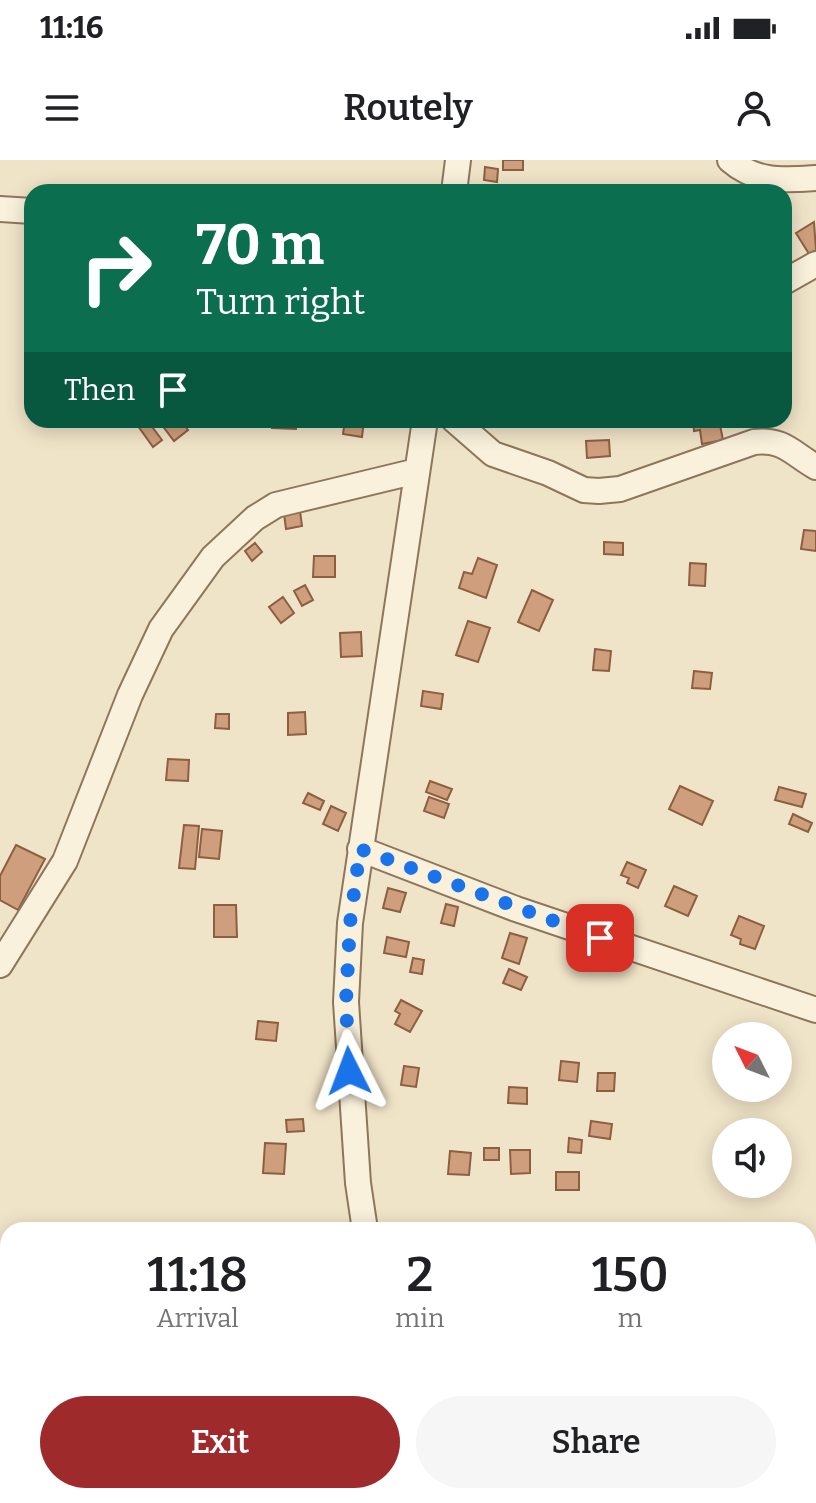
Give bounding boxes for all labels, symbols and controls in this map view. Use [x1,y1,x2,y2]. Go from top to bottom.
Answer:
text: 11:16 [40,10,104,46]
icon: menu [40,86,84,130]
text: Routely [343,86,473,130]
icon: person [732,86,776,130]
text: 70 m [196,212,324,279]
icon: right [64,216,168,320]
text: Turn right [196,280,365,324]
icon: arrive [151,368,195,412]
text: Then [64,372,135,408]
pin [566,904,634,972]
icon: arrive [578,916,622,960]
north arrow [712,1022,792,1102]
map controls [712,1022,792,1198]
position arrow [307,1029,391,1113]
button: sound [712,1118,792,1198]
text: 11:18 [147,1246,248,1304]
text: 2 [406,1246,433,1304]
text: 150 [592,1246,669,1304]
text: Arrival [156,1303,239,1334]
text: min [395,1303,444,1334]
text: m [618,1303,643,1334]
button: Exit [40,1396,400,1488]
button: Share [416,1396,776,1488]

